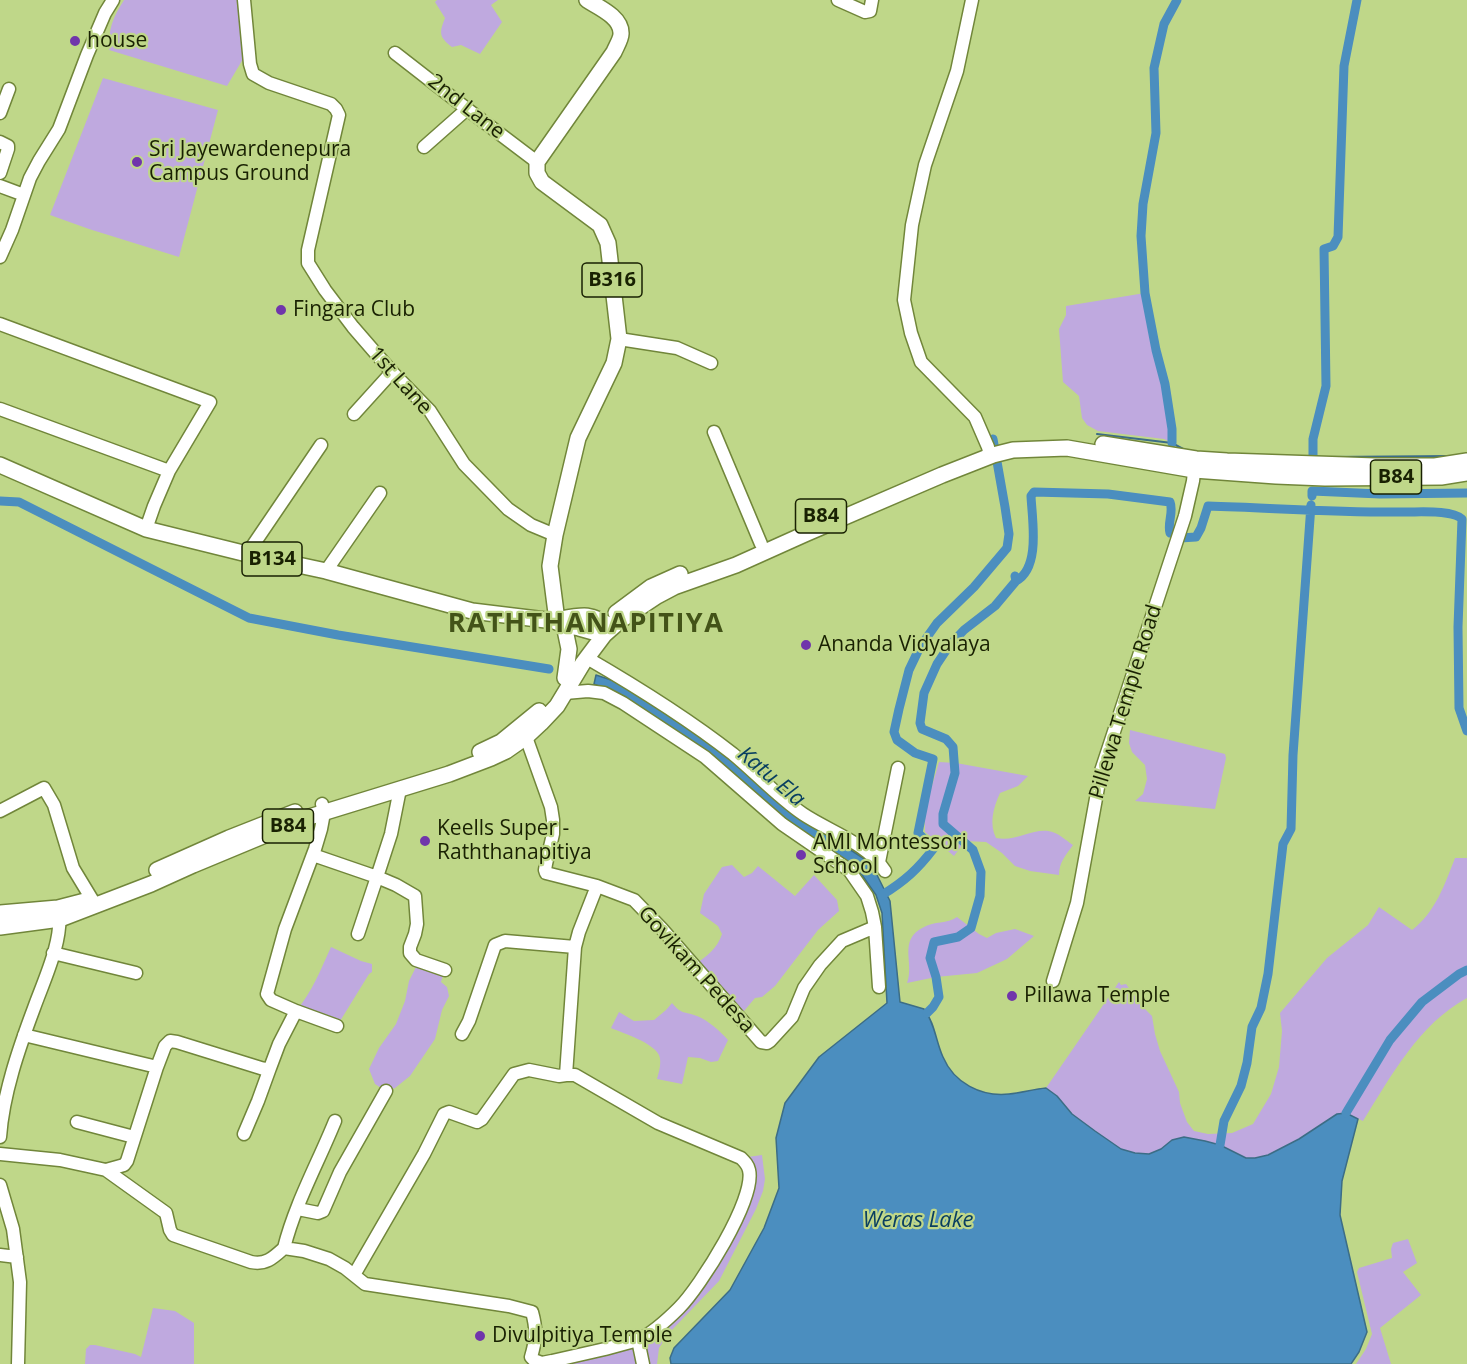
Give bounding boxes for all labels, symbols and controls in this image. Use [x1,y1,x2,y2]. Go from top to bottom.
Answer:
place label: house [87,28,147,54]
marker: house [68,34,82,48]
street label: 2nd Lane [423,69,509,145]
place label: Sri Jayewardenepura Campus Ground [149,137,351,187]
marker: Sri Jayewardenepura Campus Ground [130,155,144,169]
road number: B316 [582,263,642,297]
place label: Fingara Club [293,297,415,323]
marker: Fingara Club [274,303,288,317]
street label: 1st Lane [363,342,437,420]
road number: B84 [1370,460,1422,494]
road number: B84 [796,499,846,533]
road number: B134 [242,542,302,576]
street label: Pillewa Temple Road [1084,602,1168,802]
district label: RATHTHANAPITIYA [448,608,724,640]
place label: Ananda Vidyalaya [818,632,991,658]
marker: Ananda Vidyalaya [799,638,813,652]
water label: Katu Ela [732,741,810,813]
road number: B84 [262,809,314,843]
place label: Keells Super - Raththanapitiya [437,816,592,866]
place label: AMI Montessori School [813,830,967,880]
marker: Keells Super - Raththanapitiya [418,834,432,848]
marker: AMI Montessori School [794,848,808,862]
street label: Govikam Pedesa [632,901,760,1039]
place label: Pillawa Temple [1024,983,1170,1009]
marker: Pillawa Temple [1005,989,1019,1003]
water label: Weras Lake [863,1208,973,1234]
place label: Divulpitiya Temple [492,1323,673,1349]
marker: Divulpitiya Temple [473,1329,487,1343]

